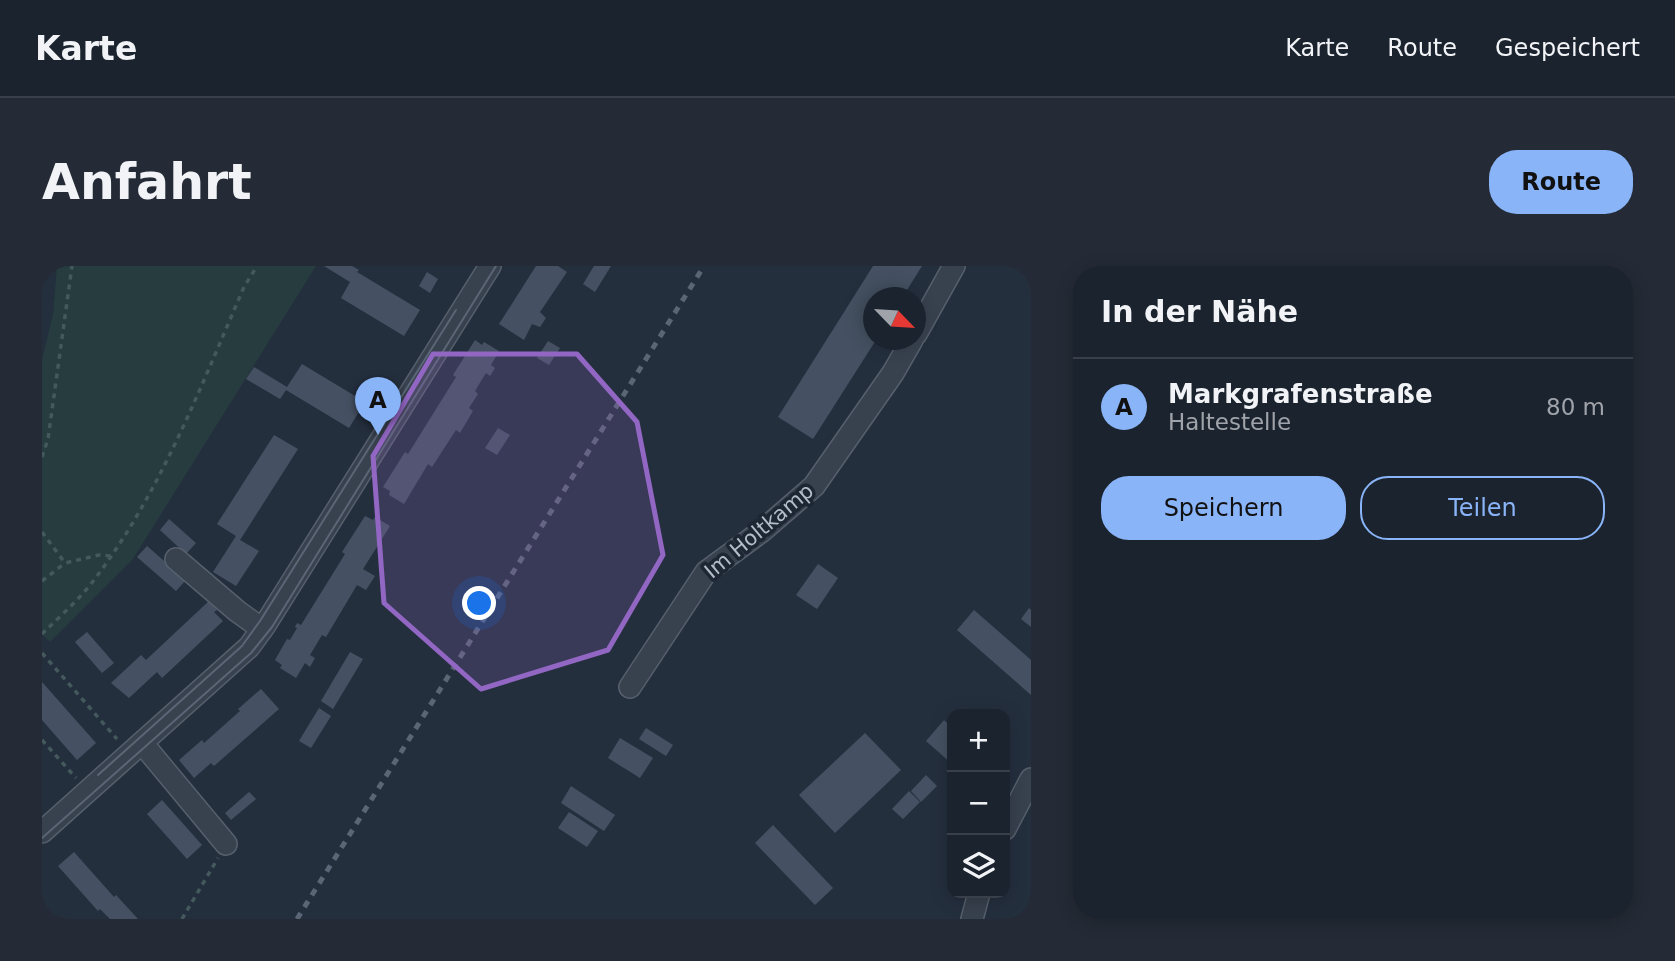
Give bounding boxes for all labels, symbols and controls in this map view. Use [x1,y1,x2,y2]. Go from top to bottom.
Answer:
text: Karte [35,29,137,68]
text: Karte [1285,34,1349,62]
text: Route [1387,34,1457,62]
text: Gespeichert [1495,34,1640,62]
button: Route [1489,150,1633,214]
text: Anfahrt [42,154,252,211]
north arrow [863,287,926,350]
text: In der Nähe [1101,294,1298,329]
pin: A [355,377,401,435]
text: Markgrafenstraße [1168,379,1433,409]
text: A [1115,394,1133,420]
text: 80 m [1546,394,1605,420]
text: Haltestelle [1168,409,1291,435]
button: Speichern [1101,476,1346,540]
button: Teilen [1360,476,1605,540]
street label: Im Holtkamp [700,479,818,583]
your location [462,586,496,620]
map controls [947,709,1010,898]
button: + [947,709,1010,772]
button: − [947,772,1010,835]
button: layers [947,835,1010,898]

